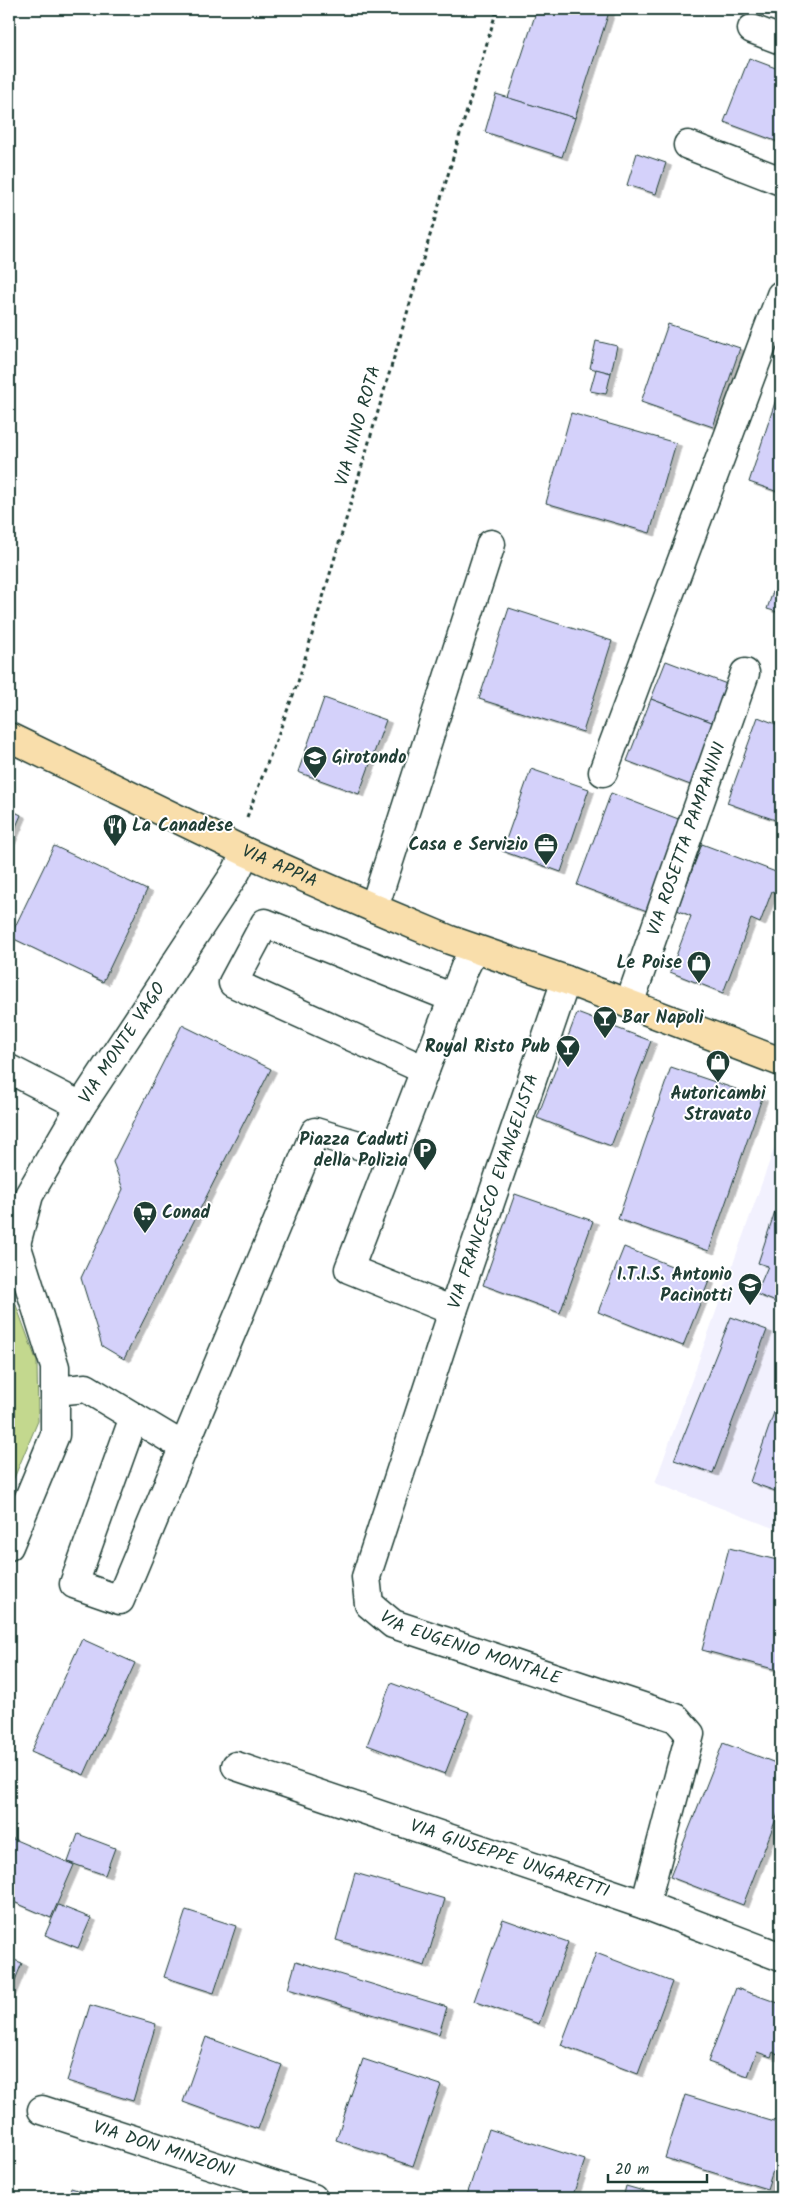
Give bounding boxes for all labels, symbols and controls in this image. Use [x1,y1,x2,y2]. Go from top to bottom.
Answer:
street label: VIA NINO ROTA [328,363,390,489]
street label: VIA ROSETTA PAMPANINI [640,738,734,940]
place label: Girotondo [332,744,406,773]
school or university icon: Girotondo [302,745,328,779]
place label: La Canadese [132,812,233,841]
restaurant icon: La Canadese [102,813,128,847]
place label: Casa e Servizio [408,831,528,860]
office icon: Casa e Servizio [533,832,559,866]
street label: VIA APPIA [237,837,322,896]
place label: Le Poise [616,949,682,978]
shop icon: Le Poise [686,950,712,984]
street label: VIA MONTE VAGO [72,977,173,1110]
place label: Bar Napoli [622,1004,704,1033]
bar icon: Bar Napoli [592,1005,618,1039]
place label: Royal Risto Pub [425,1033,550,1062]
bar icon: Royal Risto Pub [555,1034,581,1068]
shop icon: Autoricambi Stravato [705,1049,731,1083]
street label: VIA FRANCESCO EVANGELISTA [440,1070,547,1313]
place label: Autoricambi Stravato [670,1080,766,1130]
place label: Piazza Caduti della Polizia [299,1126,408,1176]
parking icon: Piazza Caduti della Polizia [412,1137,438,1171]
place label: Conad [162,1199,210,1228]
supermarket icon: Conad [132,1200,158,1234]
place label: I.T.I.S. Antonio Pacinotti [617,1261,732,1311]
school or university icon: I.T.I.S. Antonio Pacinotti [737,1272,763,1306]
street label: VIA EUGENIO MONTALE [373,1604,565,1693]
street label: VIA GIUSEPPE UNGARETTI [406,1812,613,1906]
street label: VIA DON MINZONI [89,2113,238,2186]
scale bar [608,2152,706,2184]
text: 20 m [615,2158,649,2182]

